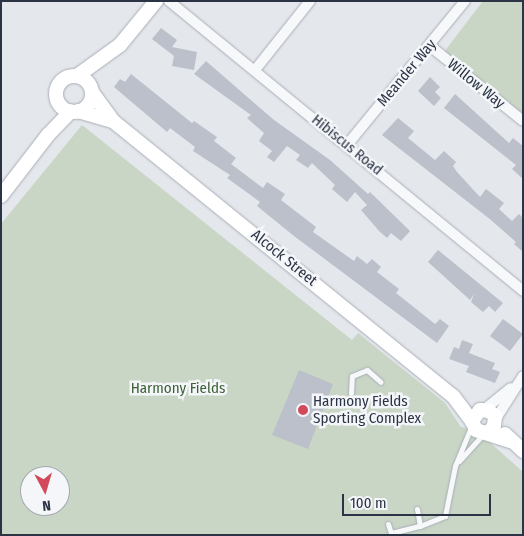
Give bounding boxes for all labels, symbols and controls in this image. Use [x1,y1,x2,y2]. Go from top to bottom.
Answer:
street label: Meander Way [374,36,440,110]
street label: Willow Way [444,55,508,113]
street label: Hibiscus Road [308,111,386,179]
street label: Alcock Street [247,226,321,290]
park label: Harmony Fields [131,380,225,398]
place label: Harmony Fields Sporting Complex [313,392,421,427]
marker: Harmony Fields Sporting Complex [297,404,309,416]
north arrow [20,466,70,516]
scale bar [344,484,493,516]
text: 100 m [350,494,387,512]
text: N [41,497,52,514]

